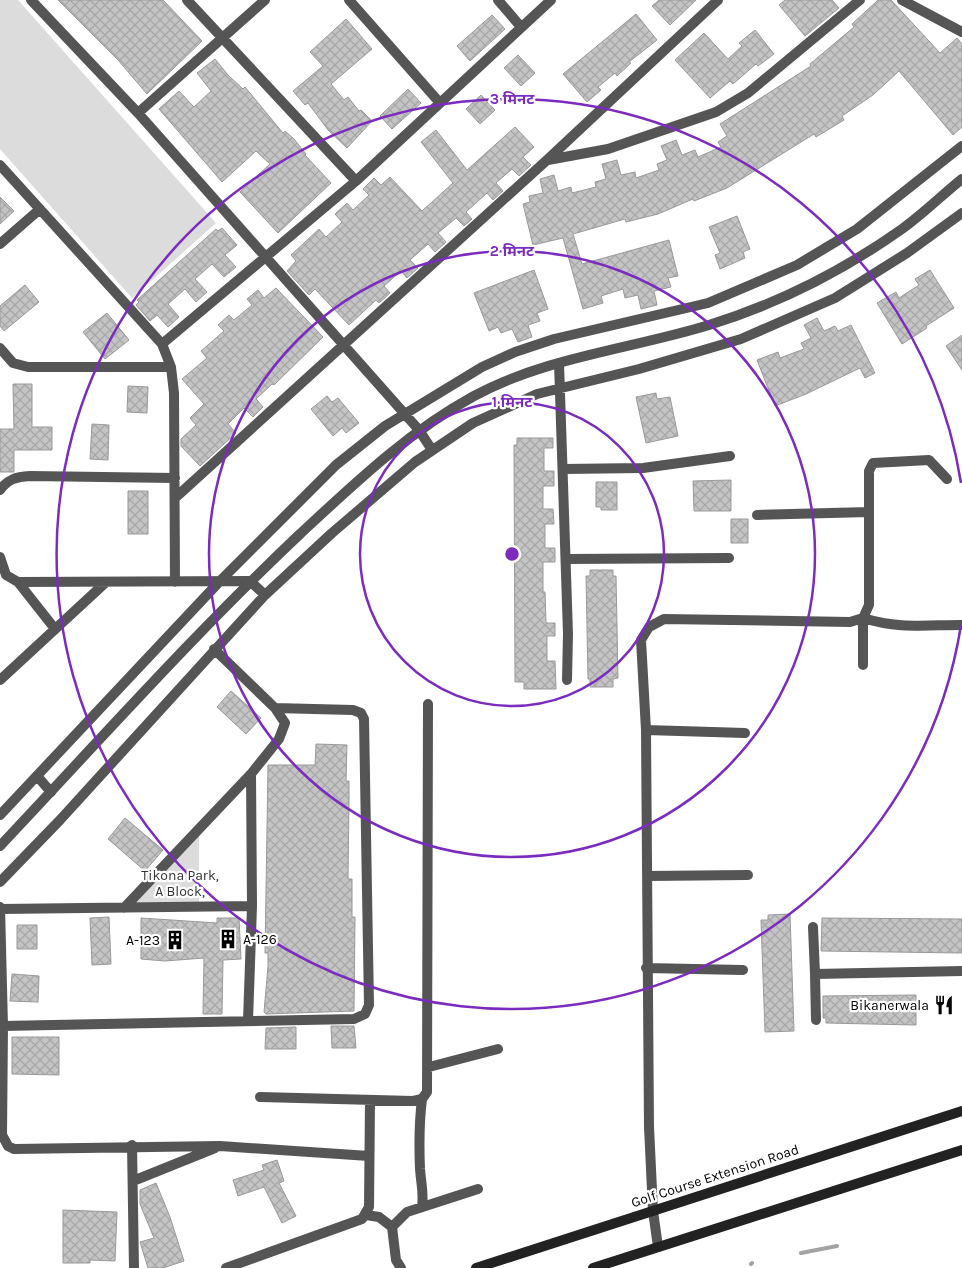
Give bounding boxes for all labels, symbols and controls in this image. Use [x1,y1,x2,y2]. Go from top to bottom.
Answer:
text: 3 मिनट [490,90,535,108]
text: 2 मिनट [490,242,535,260]
text: 1 मिनट [492,393,533,411]
centre of rings [503,545,521,563]
park label: Tikona Park, A Block, [141,867,219,900]
building icon: A-126 [217,928,239,950]
building icon: A-123 [164,929,186,951]
place label: A-126 [243,931,277,948]
place label: A-123 [126,932,160,949]
restaurant icon: Bikanerwala [933,994,955,1016]
place label: Bikanerwala [850,997,929,1014]
street label: Golf Course Extension Road [629,1141,801,1211]

